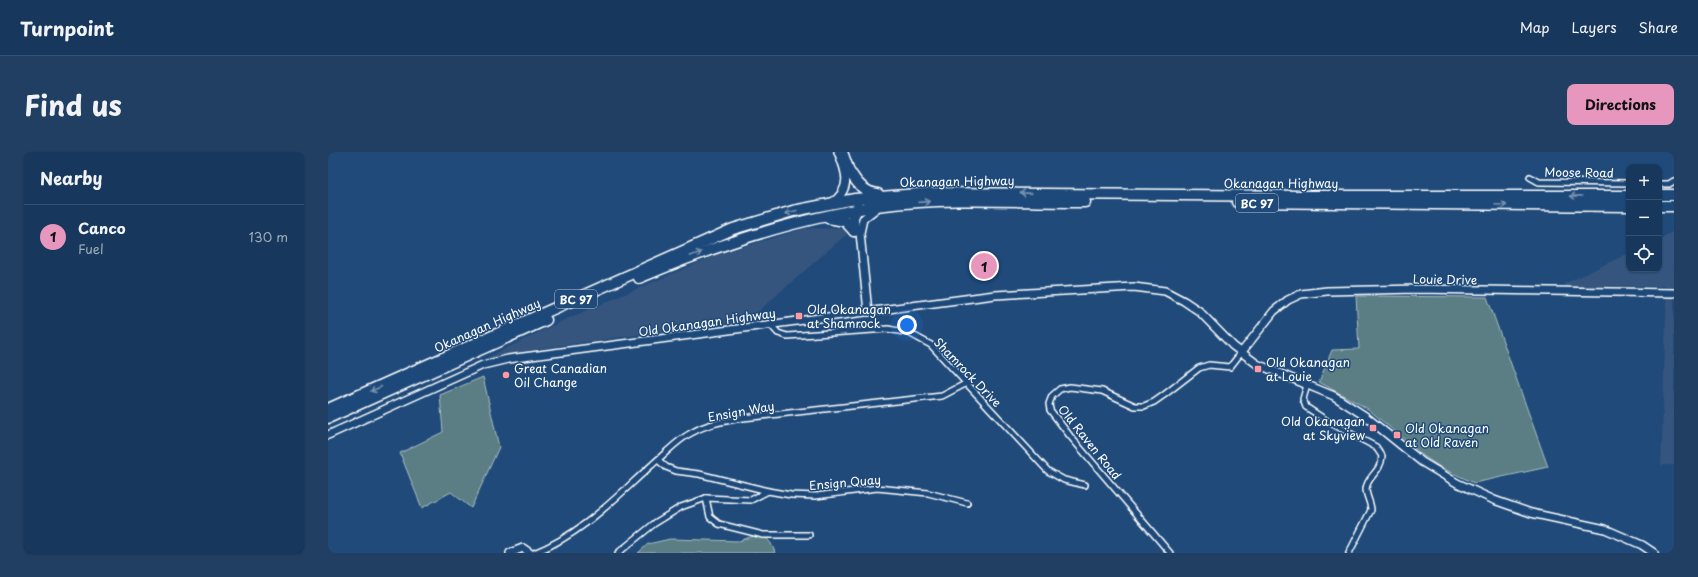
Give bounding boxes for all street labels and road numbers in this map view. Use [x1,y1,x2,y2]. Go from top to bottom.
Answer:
street label: Moose Road [1544,162,1614,182]
street label: Okanagan Highway [900,171,1014,191]
street label: Okanagan Highway [1224,174,1338,192]
road number: BC 97 [1236,194,1278,212]
street label: Louie Drive [1413,269,1477,289]
road number: BC 97 [555,290,597,308]
street label: Okanagan Highway [431,293,543,357]
street label: Old Okanagan Highway [637,303,777,341]
street label: Shamrock Drive [930,333,1006,411]
street label: Ensign Way [706,396,776,426]
street label: Old Raven Road [1054,401,1126,483]
street label: Ensign Quay [808,470,882,494]

